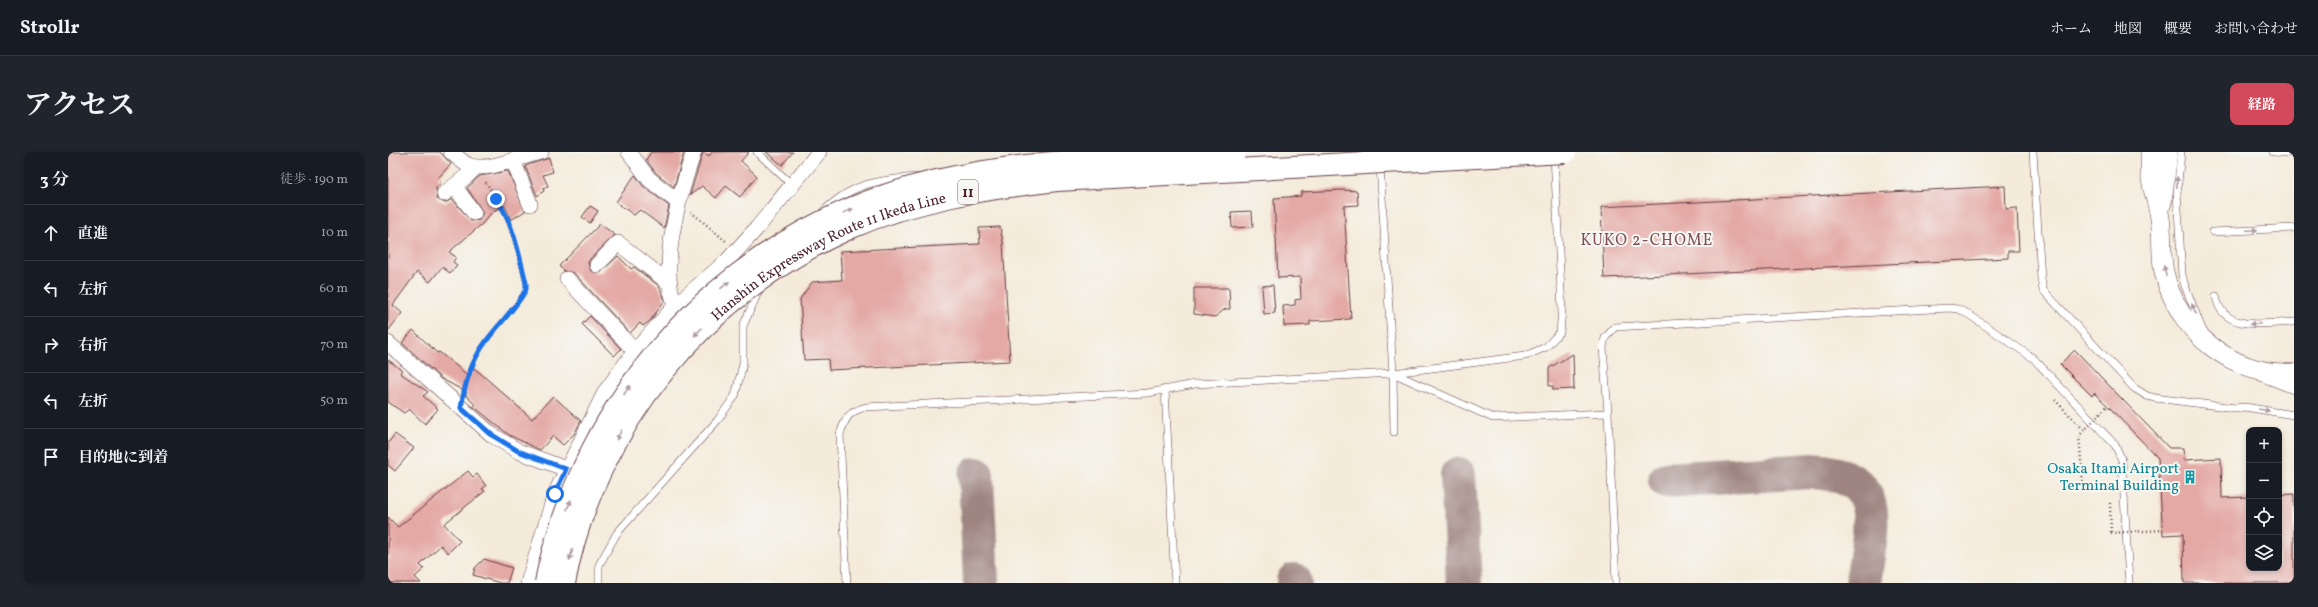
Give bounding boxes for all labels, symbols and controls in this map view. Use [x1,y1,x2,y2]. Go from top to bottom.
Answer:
text: Strollr [20,15,80,41]
text: ホーム [2050,20,2092,39]
text: 地図 [2114,20,2142,39]
text: 概要 [2164,20,2192,39]
text: お問い合わせ [2214,20,2298,39]
button: 経路 [2230,83,2294,125]
text: アクセス [24,87,135,126]
text: 3 分 [40,169,69,192]
text: 徒歩 · 190 m [280,171,348,189]
one-way arrow [2174,176,2181,188]
road number: 11 [958,180,978,204]
street label: Hanshin Expressway Route 11 Ikeda Line [707,189,948,327]
route end [487,190,505,208]
one-way arrow [842,208,853,214]
icon: ahead [40,222,62,244]
text: 直進 [78,224,108,245]
text: 10 m [321,224,348,242]
one-way arrow [2246,227,2258,234]
district label: KUKO 2-CHOME [1581,230,1713,252]
one-way arrow [2161,265,2167,278]
icon: left [40,278,62,300]
text: 左折 [78,280,108,301]
text: 60 m [320,280,348,298]
one-way arrow [719,280,730,289]
one-way arrow [2191,304,2197,315]
one-way arrow [2248,321,2261,327]
one-way arrow [693,327,703,337]
icon: right [40,334,62,356]
text: 右折 [78,336,108,357]
text: 70 m [320,336,348,354]
one-way arrow [623,384,631,395]
icon: left [40,390,62,412]
text: 左折 [78,392,108,413]
text: 50 m [320,392,348,410]
one-way arrow [2258,407,2270,413]
map controls [2246,427,2282,571]
button: + [2246,427,2282,463]
one-way arrow [616,429,623,441]
icon: arrive [40,446,62,468]
text: 目的地に到着 [78,448,168,469]
place label: Osaka Itami Airport Terminal Building [2047,459,2179,497]
button: − [2246,463,2282,499]
building icon: Osaka Itami Airport Terminal Building [2182,469,2198,485]
route start [546,485,564,503]
one-way arrow [566,499,572,511]
button: locate [2246,499,2282,535]
button: layers [2246,535,2282,571]
one-way arrow [568,549,574,561]

